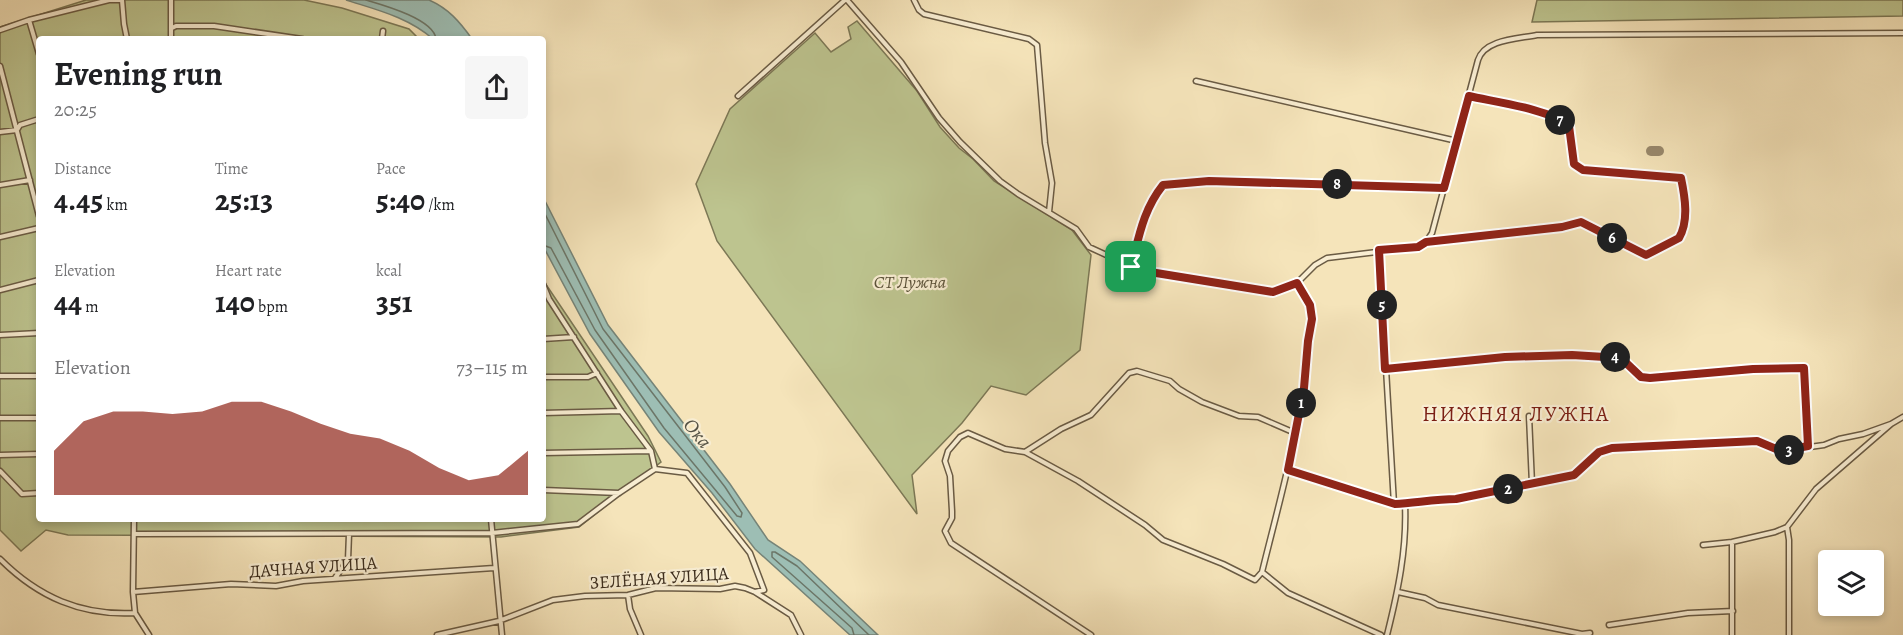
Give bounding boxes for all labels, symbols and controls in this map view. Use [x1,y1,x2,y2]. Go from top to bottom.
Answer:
text: Evening run [54,51,223,96]
button: share [465,56,528,119]
text: 20:25 [54,96,97,123]
pin: 7 [1545,105,1575,135]
text: 7 [1557,109,1563,131]
text: Distance [54,158,111,180]
text: Time [215,158,248,180]
text: Pace [376,158,406,180]
pin: 8 [1322,169,1352,199]
text: 8 [1333,173,1341,195]
text: 4.45 [54,180,103,220]
text: 25:13 [215,180,273,220]
text: 5:40 [376,180,425,220]
text: km [103,194,128,216]
text: /km [425,194,455,216]
pin: 6 [1597,223,1627,253]
text: 6 [1608,227,1616,249]
pin [1105,241,1156,292]
icon: arrive [1114,250,1147,283]
text: Elevation [54,260,115,282]
text: Heart rate [215,260,282,282]
text: kcal [376,260,402,282]
park label: СТ Лужна [874,270,946,294]
text: 44 [54,282,82,322]
text: 140 [215,282,255,322]
text: 351 [376,282,412,322]
pin: 5 [1367,290,1397,320]
text: 5 [1379,294,1385,316]
text: m [82,296,99,318]
text: bpm [255,296,288,318]
pin: 4 [1600,342,1630,372]
text: 4 [1611,346,1619,368]
text: Elevation [54,354,131,381]
text: 73–115 m [456,354,528,381]
pin: 1 [1286,388,1316,418]
text: 1 [1298,392,1304,414]
district label: НИЖНЯЯ ЛУЖНА [1422,400,1610,428]
water label: Ока [677,413,718,454]
pin: 3 [1774,435,1804,465]
text: 3 [1786,439,1792,461]
pin: 2 [1493,474,1523,504]
text: 2 [1504,478,1512,500]
map controls [1818,550,1884,616]
button: layers [1818,550,1884,616]
street label: ДАЧНАЯ УЛИЦА [248,551,378,583]
street label: ЗЕЛЁНАЯ УЛИЦА [589,561,730,595]

